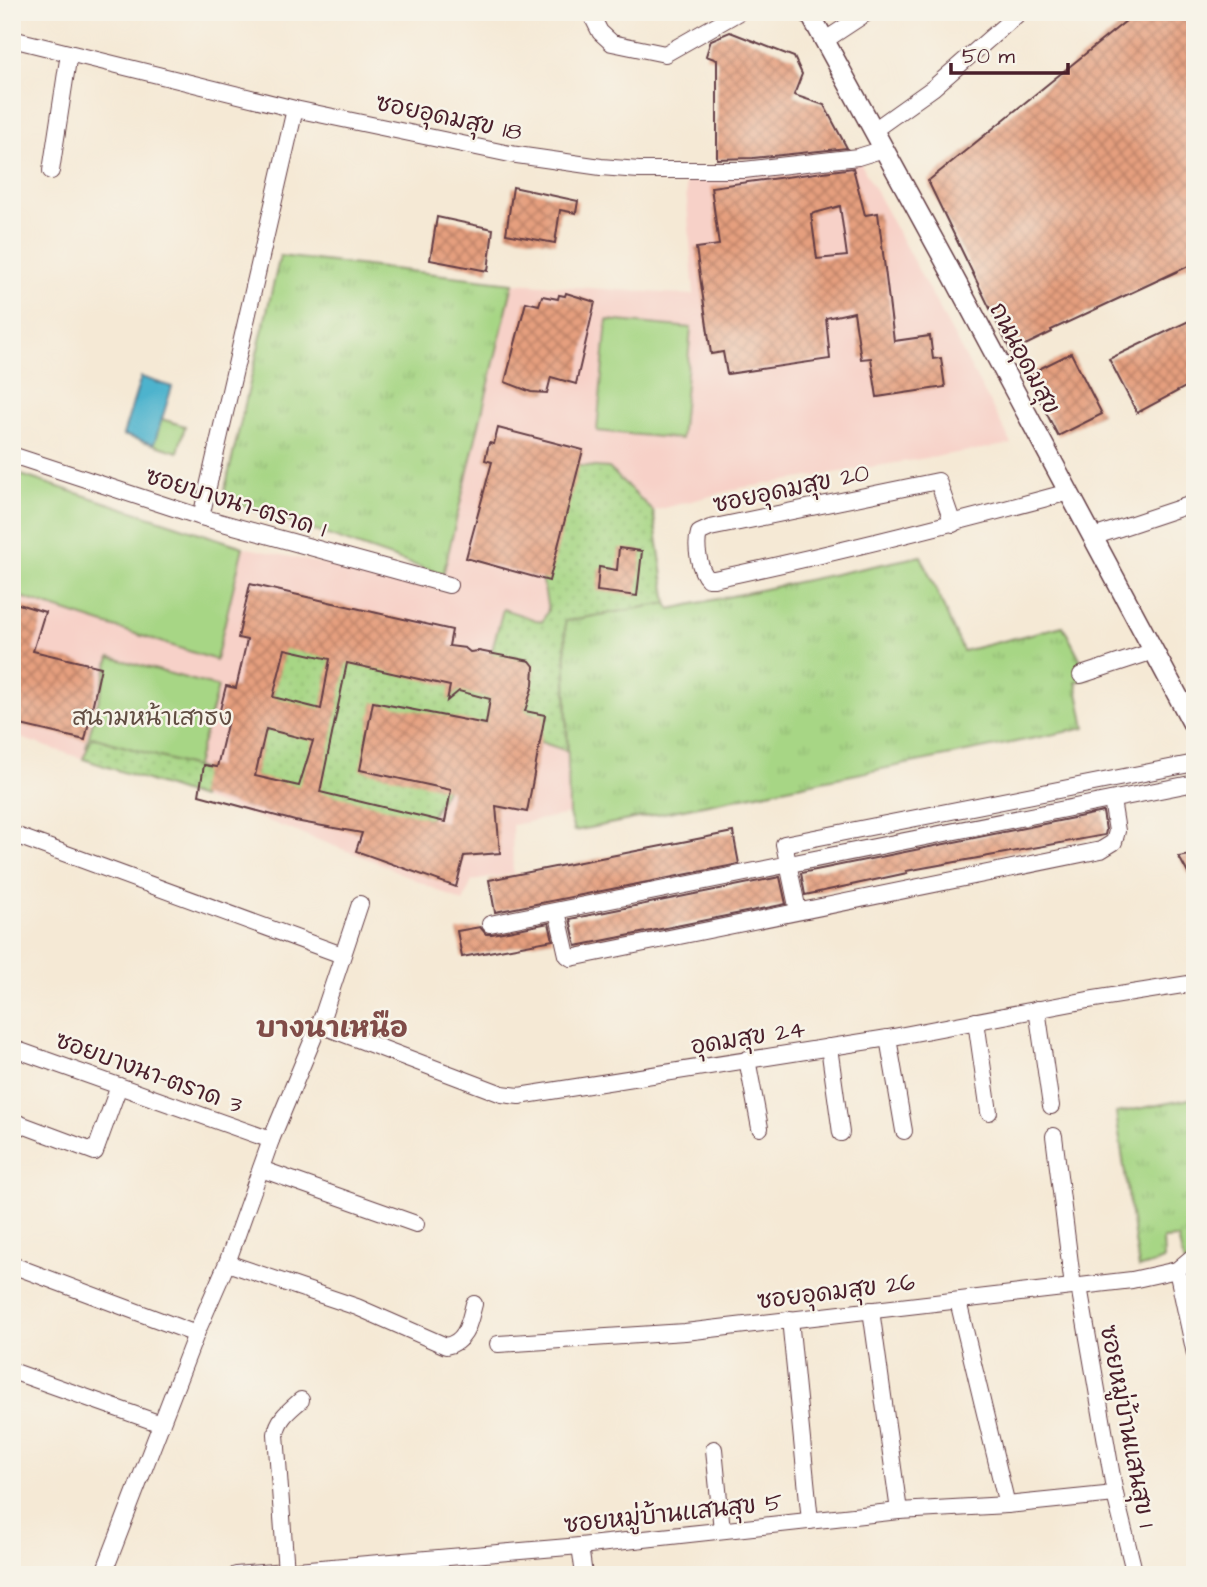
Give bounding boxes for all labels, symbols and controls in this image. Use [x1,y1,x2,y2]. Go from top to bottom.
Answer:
scale bar [951,32,1069,76]
text: 50 m [962,42,1016,71]
street label: ซอยอุดมสุข 18 [373,86,525,150]
street label: ถนนอุดมสุข [980,296,1068,421]
street label: ซอยอุดมสุข 20 [710,456,872,522]
street label: ซอยบางนา-ตราด 1 [141,459,330,547]
park label: สนามหน้าเสาธง [72,701,232,735]
district label: บางนาเหนือ [256,1009,408,1048]
street label: อุดมสุข 24 [689,1012,808,1064]
street label: ซอยบางนา-ตราด 3 [50,1023,247,1123]
street label: ซอยอุดมสุข 26 [755,1265,917,1319]
street label: ซอยหมู่บ้านแสนสุข 1 [1091,1322,1163,1530]
street label: ซอยหมู่บ้านแสนสุข 5 [562,1486,784,1542]

